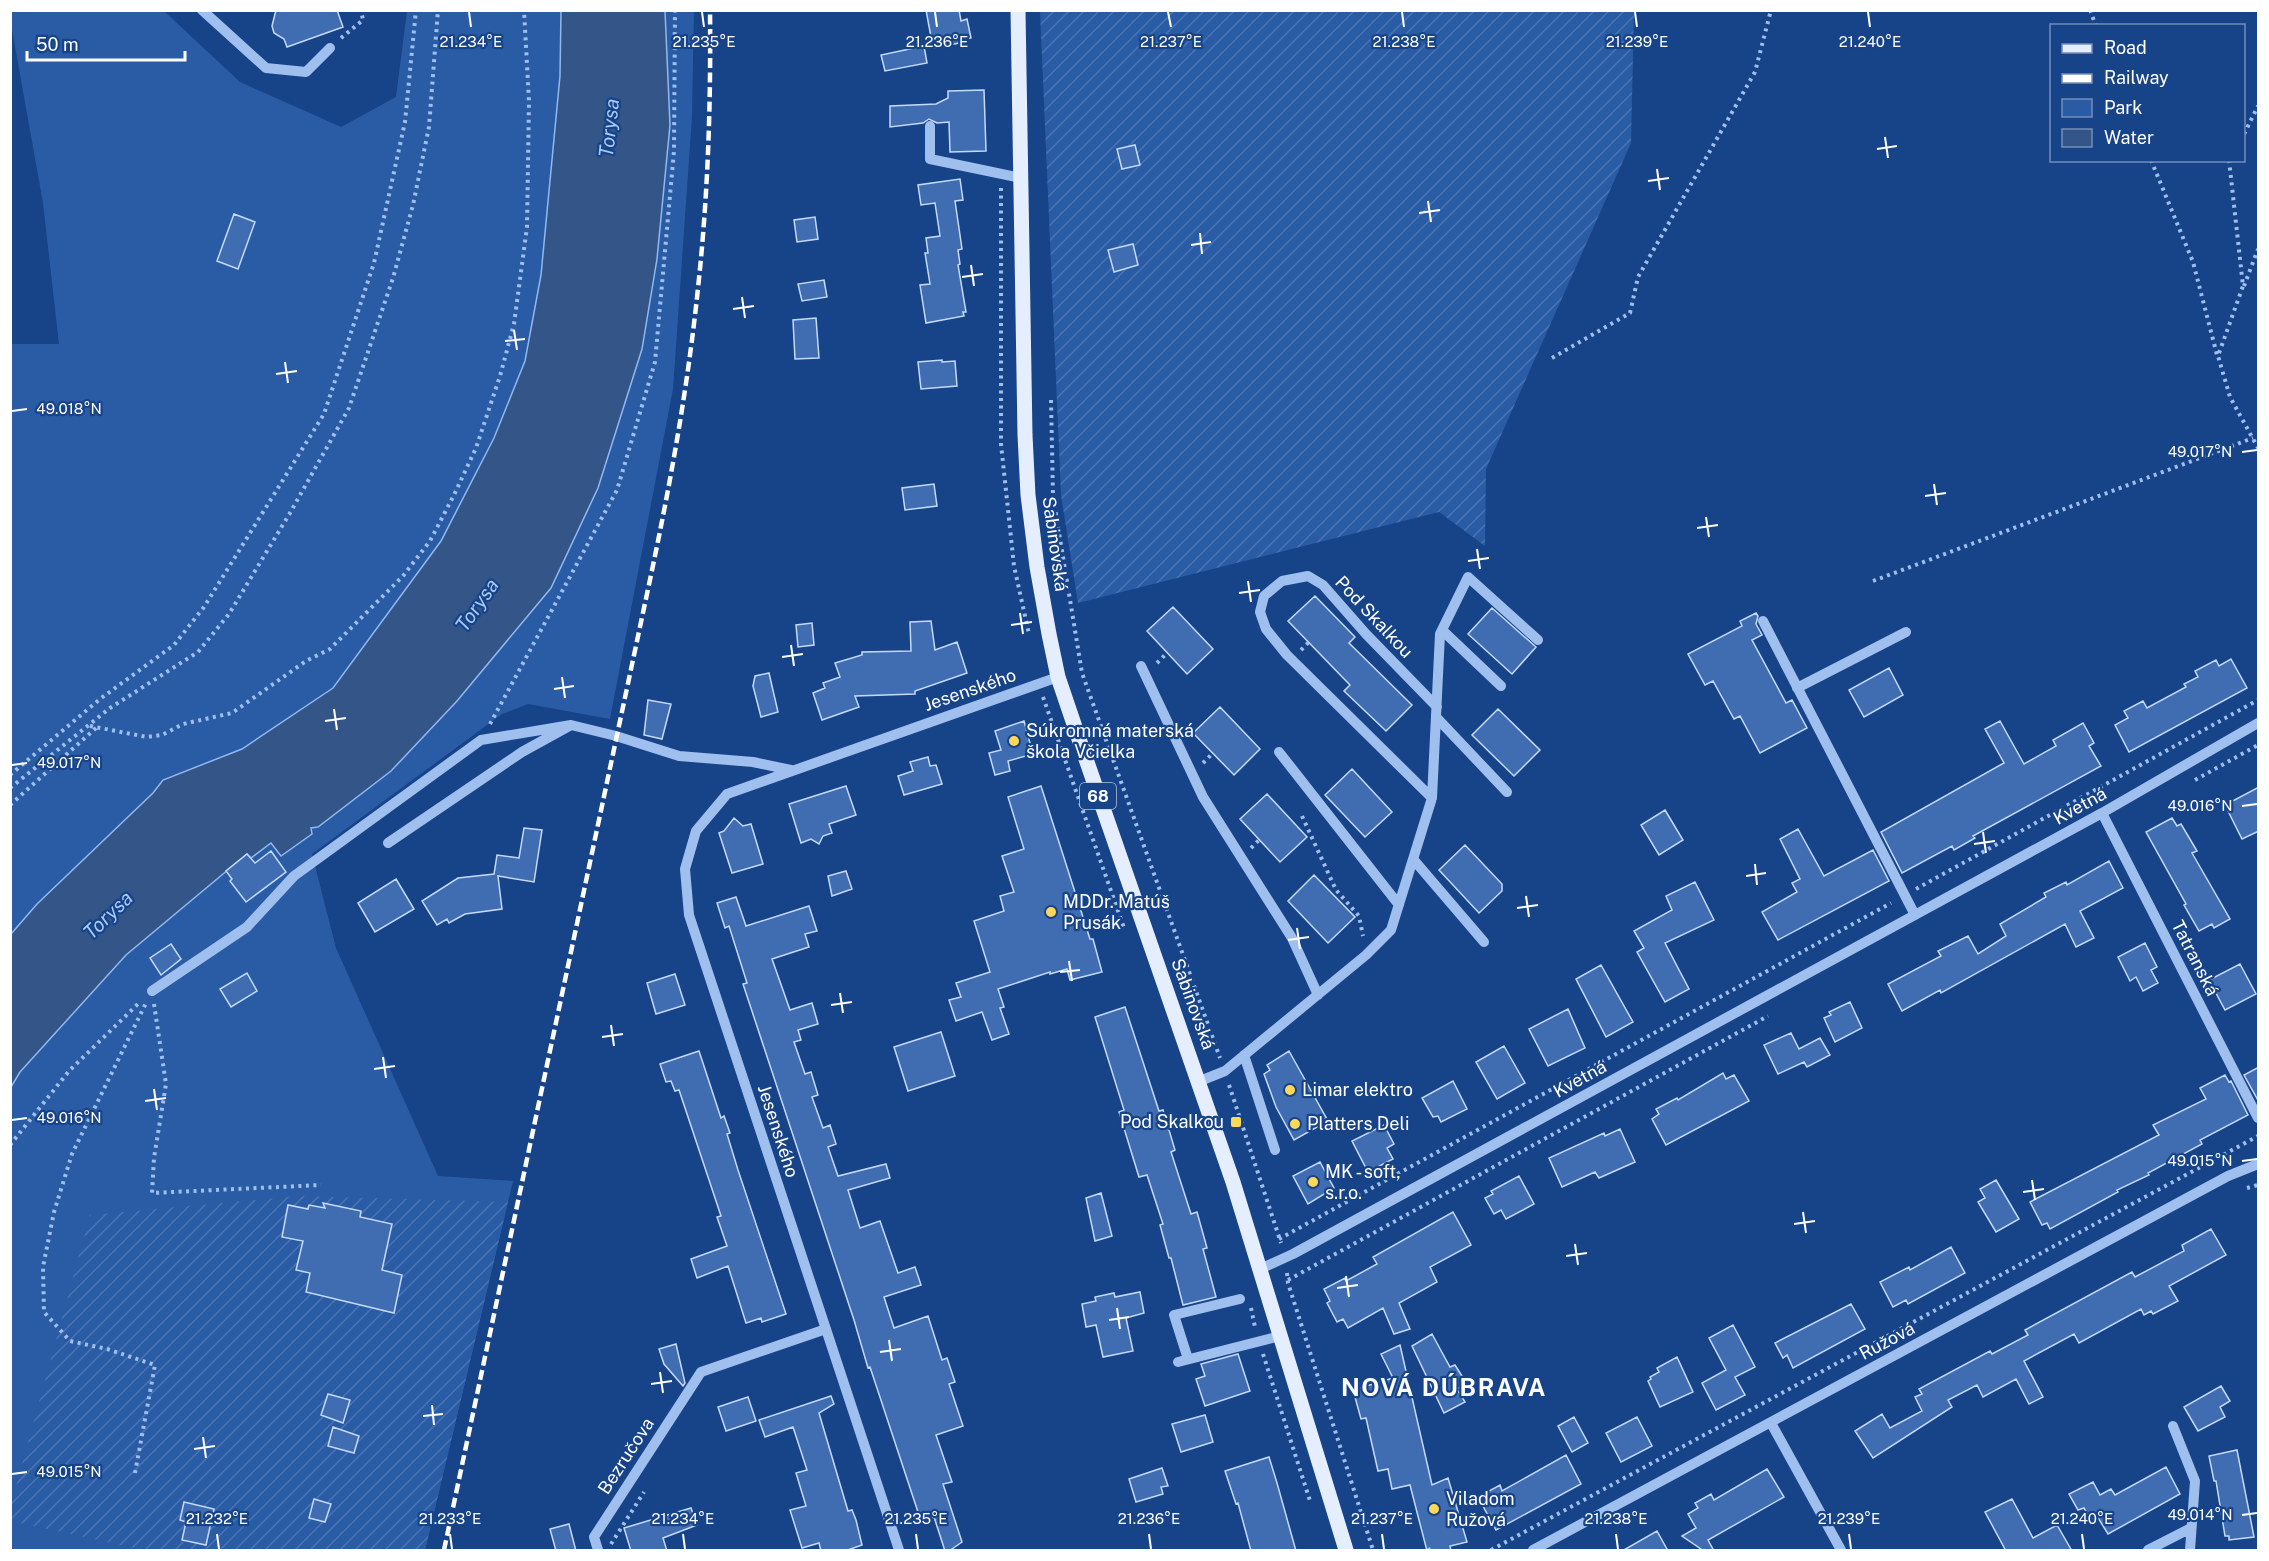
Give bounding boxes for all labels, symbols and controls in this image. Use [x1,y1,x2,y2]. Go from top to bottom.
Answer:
scale bar [27,24,184,62]
legend [2050,24,2245,162]
text: 21.234°E [440,33,502,50]
text: 21.235°E [673,33,735,50]
text: 21.236°E [906,33,968,50]
text: 21.237°E [1140,33,1202,50]
text: 21.238°E [1373,33,1435,50]
text: 21.239°E [1606,33,1668,50]
text: 21.240°E [1839,33,1901,50]
text: 50 m [36,34,79,55]
text: Road [2104,37,2147,58]
text: Railway [2104,67,2169,88]
water label: Torysa [594,97,624,159]
text: Park [2104,97,2142,118]
text: Water [2104,127,2154,148]
text: 49.018°N [36,400,102,417]
text: 49.017°N [2168,443,2232,460]
street label: Sabinovská [1038,495,1073,593]
street label: Pod Skalkou [1331,571,1418,662]
water label: Torysa [450,574,504,636]
street label: Jesenského [921,664,1019,715]
place label: Súkromná materská škola Včielka [1026,720,1194,762]
marker: Súkromná materská škola Včielka [1007,734,1021,748]
text: 49.017°N [37,754,101,771]
street label: Kvetná [2050,782,2110,829]
road number: 68 [1080,783,1116,809]
text: 49.016°N [2167,797,2233,814]
water label: Torysa [78,886,138,944]
place label: MDDr. Matúš Prusák [1063,891,1170,933]
marker: MDDr. Matúš Prusák [1044,905,1058,919]
street label: Tatranská [2167,916,2223,999]
street label: Sabinovská [1167,955,1220,1052]
street label: Kvetná [1550,1055,1610,1102]
place label: Limar elektro [1302,1079,1413,1100]
street label: Jesenského [754,1082,803,1180]
marker: Limar elektro [1283,1083,1297,1097]
text: 49.016°N [36,1109,102,1126]
place label: Pod Skalkou [1120,1111,1224,1132]
place label: Platters Deli [1307,1113,1409,1134]
marker: Pod Skalkou [1229,1115,1243,1129]
marker: Platters Deli [1288,1117,1302,1131]
text: 49.015°N [2167,1152,2233,1169]
place label: MK - soft, s.r.o. [1325,1161,1401,1203]
marker: MK - soft, s.r.o. [1306,1175,1320,1189]
street label: Ružová [1855,1317,1918,1364]
district label: NOVÁ DÚBRAVA [1341,1373,1547,1401]
street label: Bezručova [593,1414,658,1498]
text: 49.015°N [36,1463,102,1480]
place label: Viladom Ružová [1446,1488,1514,1530]
marker: Viladom Ružová [1427,1502,1441,1516]
text: 49.014°N [2167,1506,2233,1523]
text: 21.232°E [186,1510,248,1527]
text: 21.233°E [419,1510,481,1527]
text: 21.234°E [652,1510,714,1527]
text: 21.235°E [885,1510,947,1527]
text: 21.236°E [1118,1510,1180,1527]
text: 21.237°E [1351,1510,1413,1527]
text: 21.238°E [1585,1510,1647,1527]
text: 21.239°E [1818,1510,1880,1527]
text: 21.240°E [2051,1510,2113,1527]

